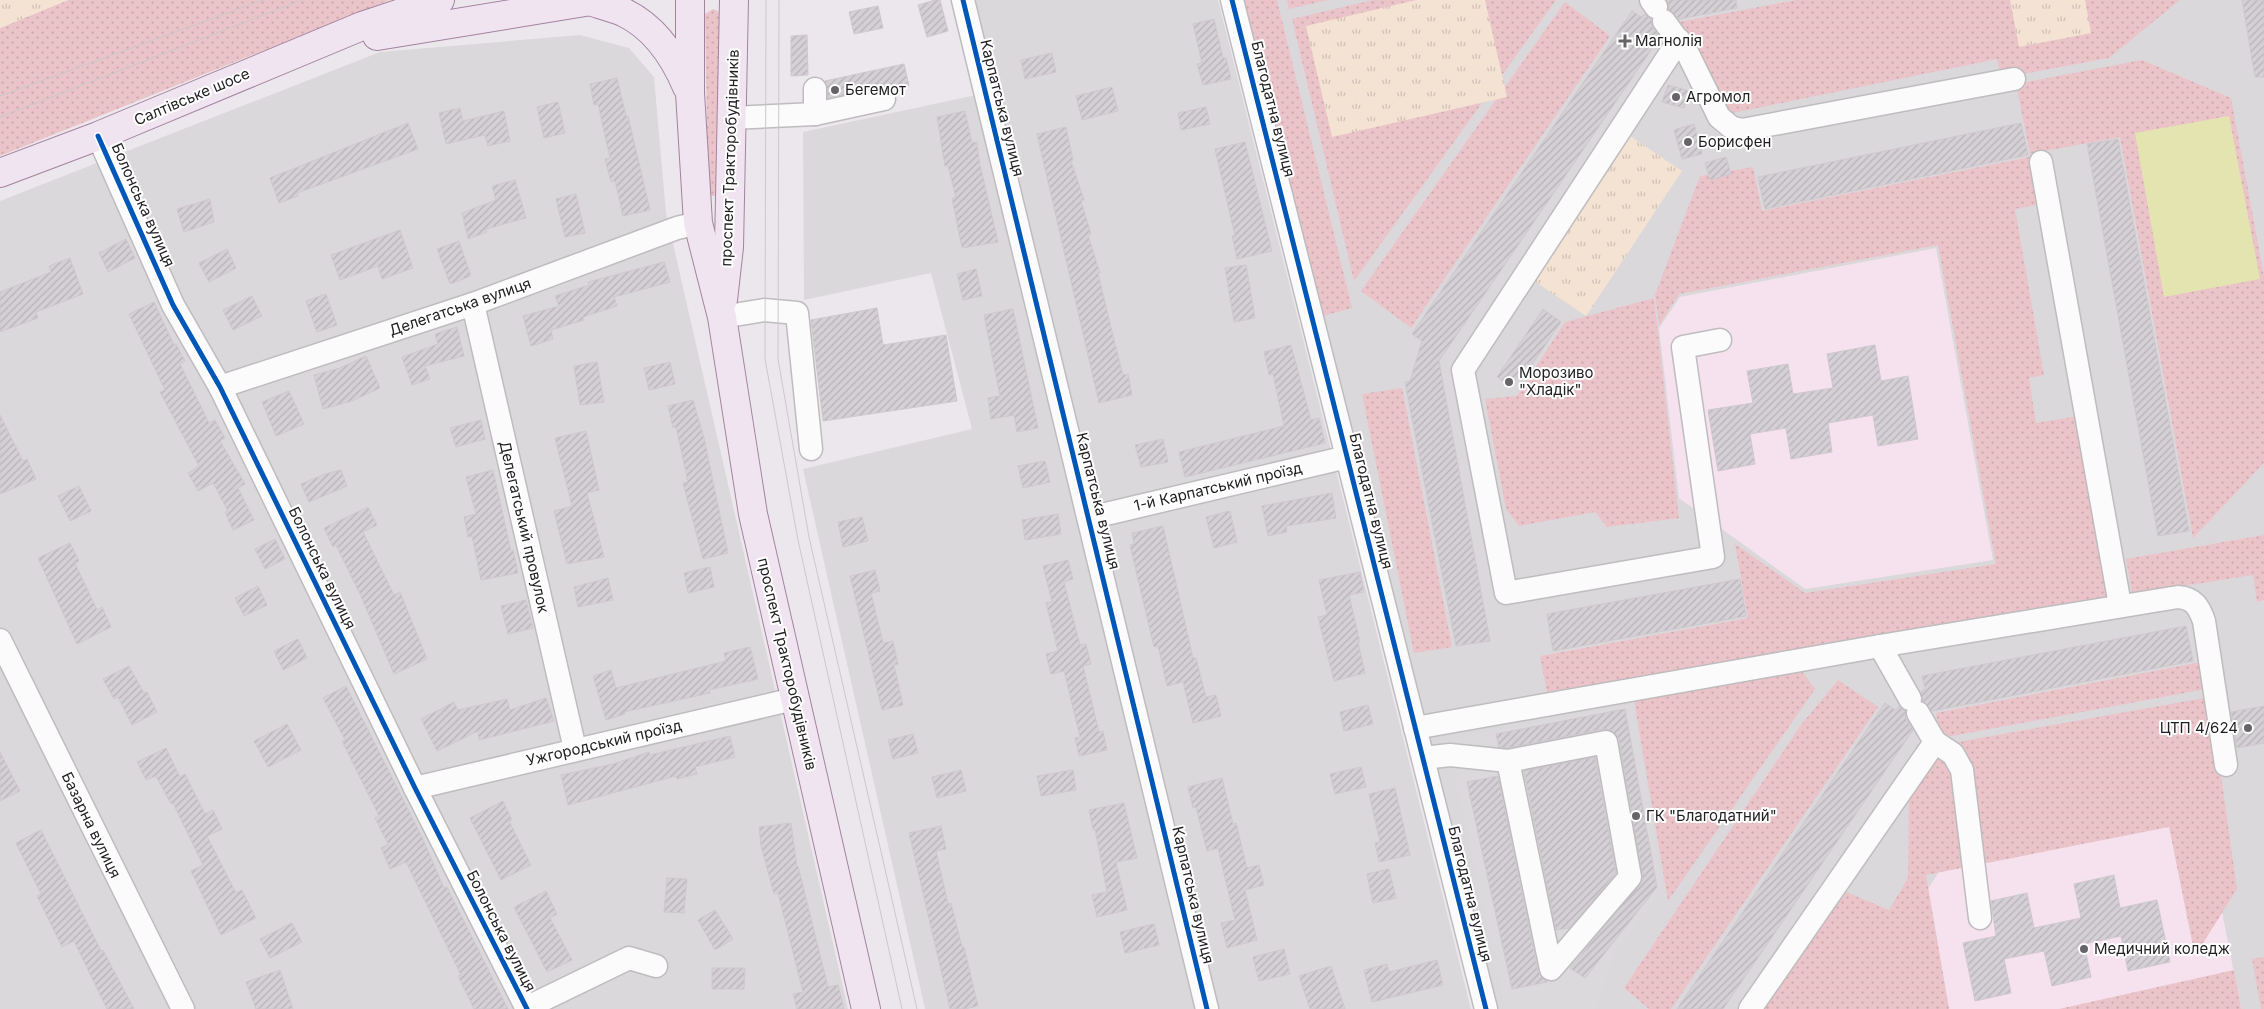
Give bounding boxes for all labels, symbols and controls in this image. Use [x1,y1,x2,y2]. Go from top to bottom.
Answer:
place label: Магнолія [1635,31,1702,50]
marker: Магнолія [1619,35,1631,47]
street label: Карпатська вулиця [976,37,1029,178]
street label: Благодатна вулиця [1247,39,1300,179]
street label: проспект Тракторобудівників [716,49,743,267]
street label: Салтівське шосе [131,64,252,129]
place label: Бегемот [845,80,906,99]
marker: Бегемот [829,84,841,96]
place label: Агромол [1686,87,1750,106]
marker: Агромол [1670,91,1682,103]
place label: Борисфен [1698,132,1771,151]
marker: Борисфен [1682,136,1694,148]
street label: Болонська вулиця [108,140,179,270]
street label: Делегатська вулиця [386,273,533,340]
place label: Морозиво "Хладік" [1519,363,1593,399]
marker: Морозиво "Хладік" [1503,376,1515,388]
street label: Карпатська вулиця [1072,430,1125,571]
street label: Благодатна вулиця [1345,431,1398,571]
street label: Делегатський провулок [495,439,554,615]
street label: 1-й Карпатський проїзд [1132,458,1304,515]
street label: Болонська вулиця [285,503,360,632]
street label: проспект Тракторобудівників [754,556,821,772]
street label: Ужгородський проїзд [524,715,683,770]
place label: ЦТП 4/624 [2160,718,2238,737]
marker: ЦТП 4/624 [2242,722,2254,734]
street label: Базарна вулиця [58,769,125,881]
place label: ГК "Благодатний" [1646,806,1777,825]
marker: ГК "Благодатний" [1630,810,1642,822]
street label: Карпатська вулиця [1168,824,1219,965]
street label: Благодатна вулиця [1444,824,1497,964]
street label: Болонська вулиця [463,867,540,995]
place label: Медичний коледж [2094,939,2230,958]
marker: Медичний коледж [2078,943,2090,955]

